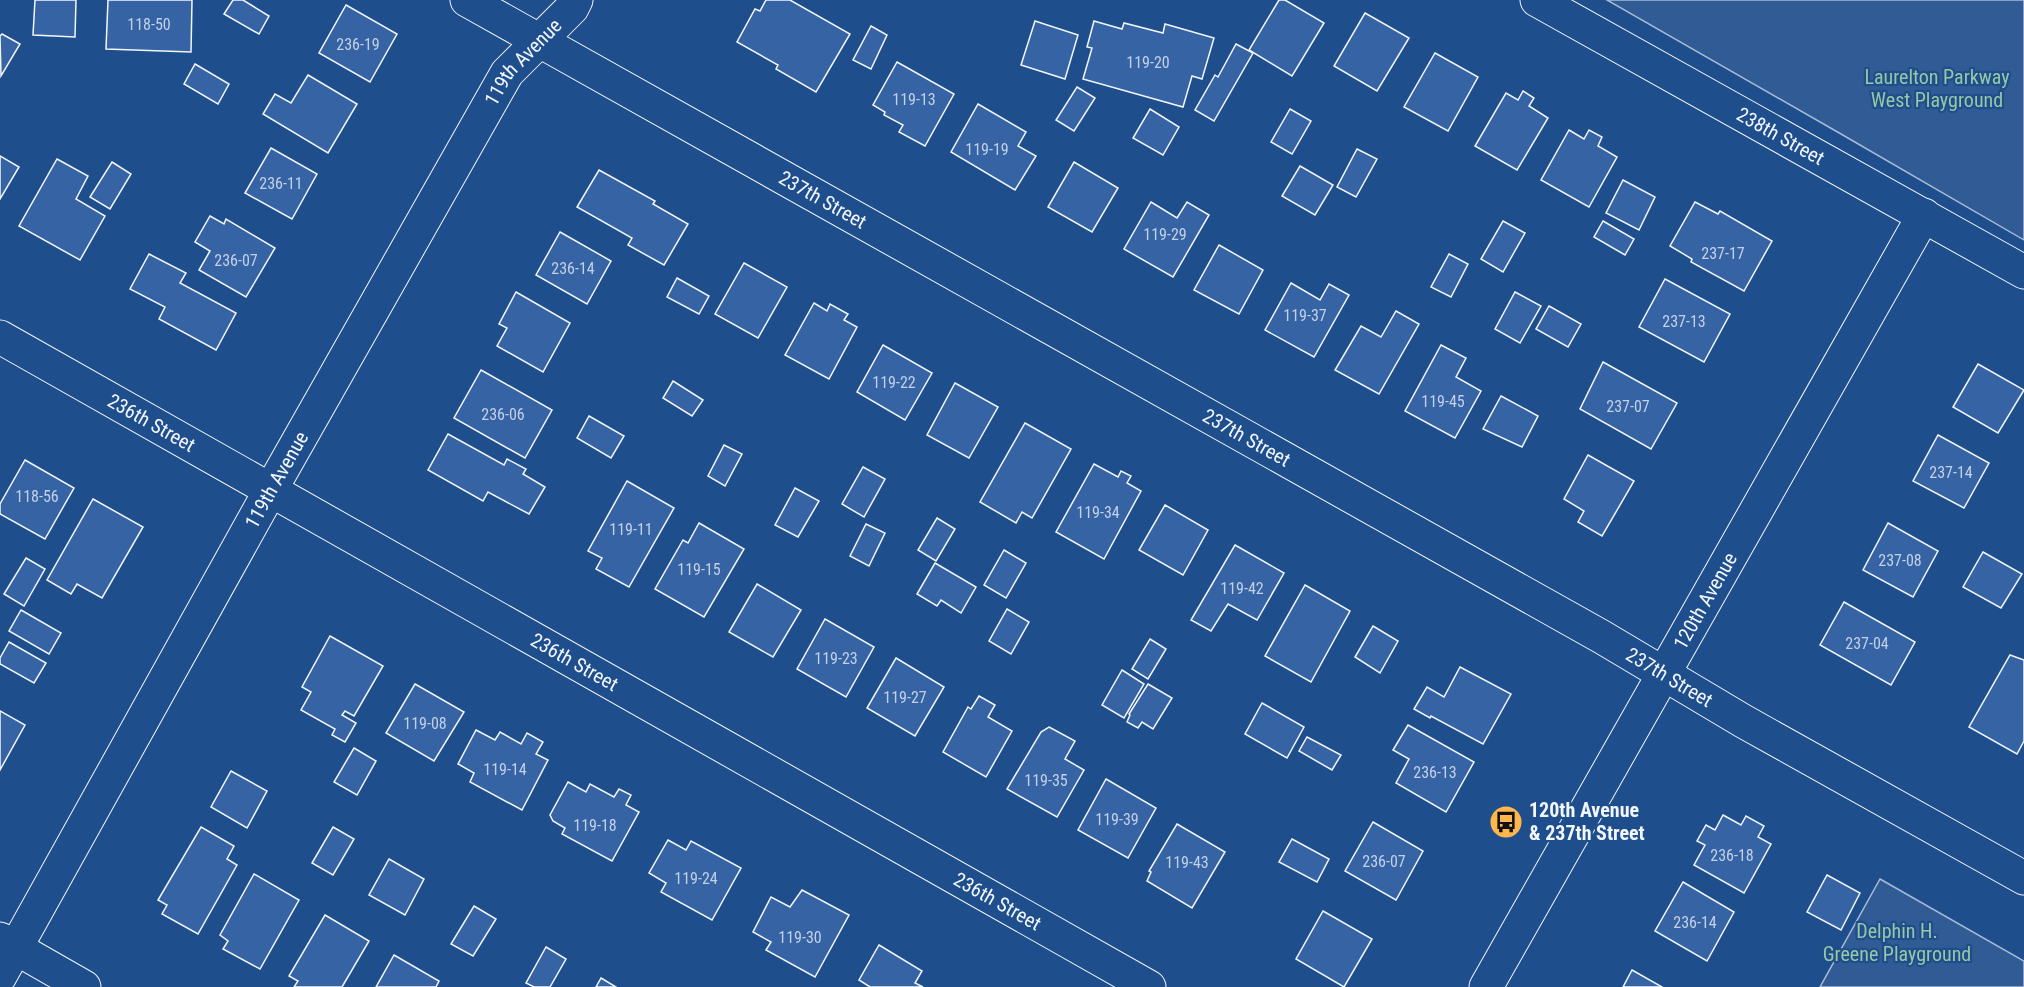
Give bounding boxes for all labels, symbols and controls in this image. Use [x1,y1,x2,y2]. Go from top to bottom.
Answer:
street label: 119th Avenue [479,14,566,110]
house number: 118-50 [127,15,171,34]
house number: 236-19 [336,35,380,54]
house number: 119-20 [1126,53,1170,72]
park label: Laurelton Parkway West Playground [1864,65,2010,112]
house number: 119-13 [892,90,936,109]
street label: 238th Street [1733,102,1829,170]
house number: 119-19 [965,140,1009,159]
street label: 237th Street [775,166,871,234]
house number: 236-11 [259,174,303,193]
house number: 119-29 [1143,225,1187,244]
house number: 237-17 [1701,244,1745,263]
house number: 236-07 [214,251,258,270]
house number: 236-14 [551,259,595,278]
house number: 119-37 [1283,306,1327,325]
house number: 237-13 [1662,312,1706,331]
house number: 119-22 [872,373,916,392]
street label: 236th Street [103,388,200,457]
house number: 119-45 [1421,392,1465,411]
house number: 237-07 [1606,397,1650,416]
street label: 237th Street [1199,403,1295,472]
house number: 236-06 [481,405,525,424]
street label: 119th Avenue [240,427,313,532]
house number: 237-14 [1929,463,1973,482]
house number: 118-56 [15,487,59,506]
house number: 119-34 [1076,503,1120,522]
house number: 119-11 [609,520,653,539]
street label: 120th Avenue [1668,548,1742,653]
house number: 237-08 [1878,551,1922,570]
house number: 119-15 [677,560,721,579]
house number: 119-42 [1220,579,1264,598]
street label: 236th Street [526,628,623,696]
house number: 237-04 [1845,634,1889,653]
street label: 237th Street [1622,642,1717,712]
house number: 119-23 [814,649,858,668]
house number: 119-27 [883,688,927,707]
house number: 119-08 [403,714,447,733]
house number: 119-14 [483,760,527,779]
house number: 236-13 [1413,763,1457,782]
house number: 119-35 [1024,771,1068,790]
place label: 120th Avenue & 237th Street [1529,798,1645,845]
bus stop icon: 120th Avenue & 237th Street [1488,804,1524,840]
house number: 119-39 [1095,810,1139,829]
house number: 119-18 [573,816,617,835]
house number: 236-18 [1710,846,1754,865]
house number: 236-07 [1362,852,1406,871]
house number: 119-43 [1165,853,1209,872]
street label: 236th Street [949,867,1046,936]
house number: 119-24 [674,869,718,888]
house number: 236-14 [1673,913,1717,932]
park label: Delphin H. Greene Playground [1823,919,1971,966]
house number: 119-30 [778,928,822,947]

